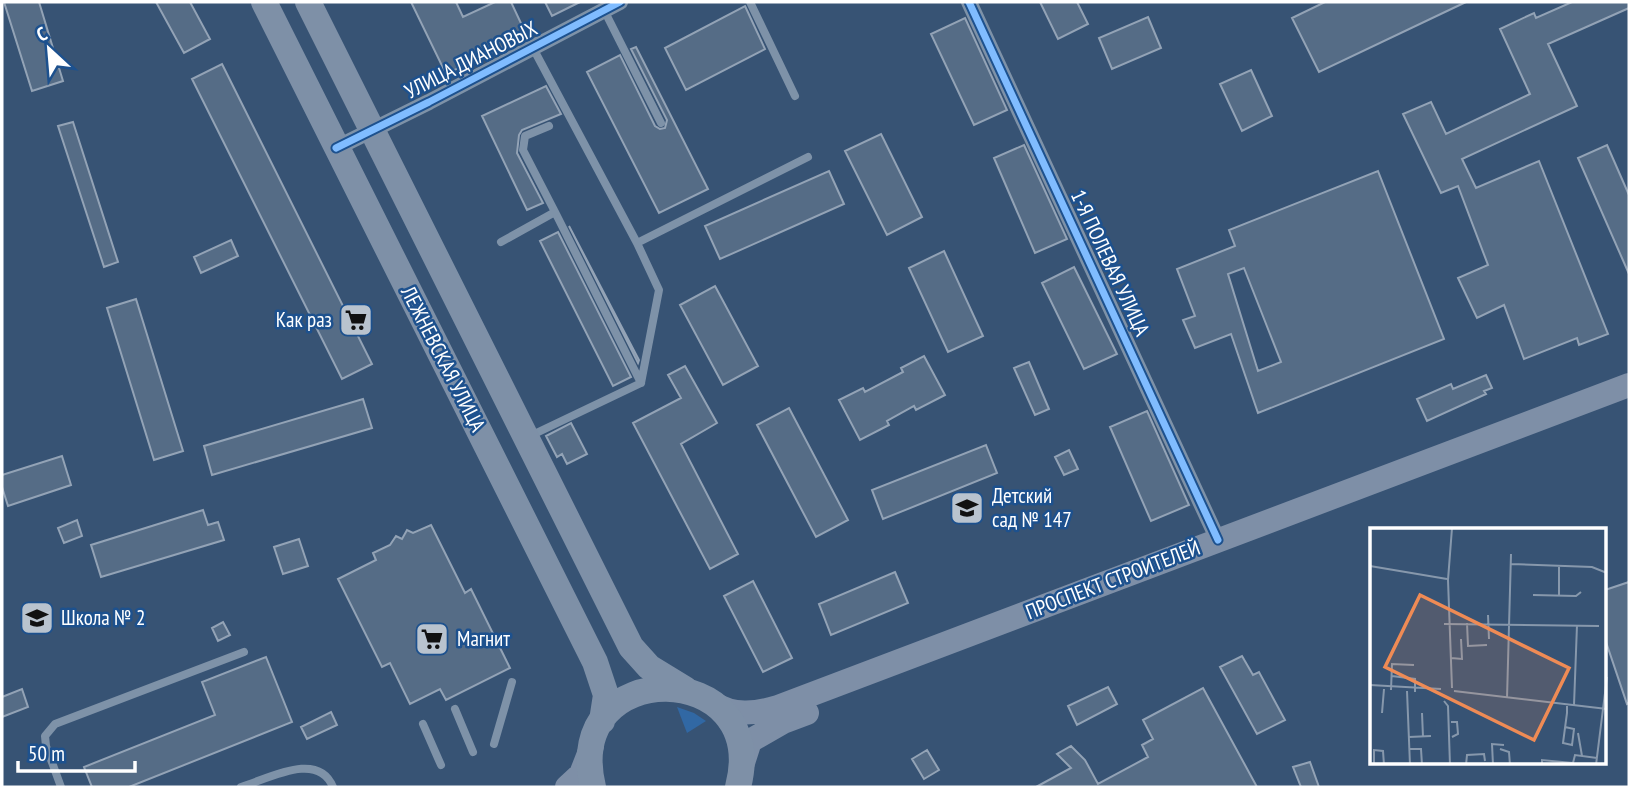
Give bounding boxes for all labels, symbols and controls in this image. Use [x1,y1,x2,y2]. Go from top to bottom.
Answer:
north arrow [14,14,84,84]
street label: УЛИЦА ДИАНОВЫХ [400,14,542,105]
text: С [32,21,51,46]
street label: 1-Я ПОЛЕВАЯ УЛИЦА [1065,185,1156,340]
street label: ЛЕЖНЕВСКАЯ УЛИЦА [395,281,492,436]
supermarket icon: Как раз [337,301,375,339]
place label: Как раз [276,306,332,333]
place label: Детский сад № 147 [992,482,1072,533]
school or university icon: Детский сад № 147 [948,489,986,527]
inset map [1370,528,1606,764]
street label: ПРОСПЕКТ СТРОИТЕЛЕЙ [1022,534,1204,625]
school or university icon: Школа № 2 [18,599,56,637]
place label: Школа № 2 [61,604,145,631]
supermarket icon: Магнит [413,620,451,658]
place label: Магнит [457,625,510,652]
scale bar [18,730,135,774]
text: 50 m [28,740,65,767]

